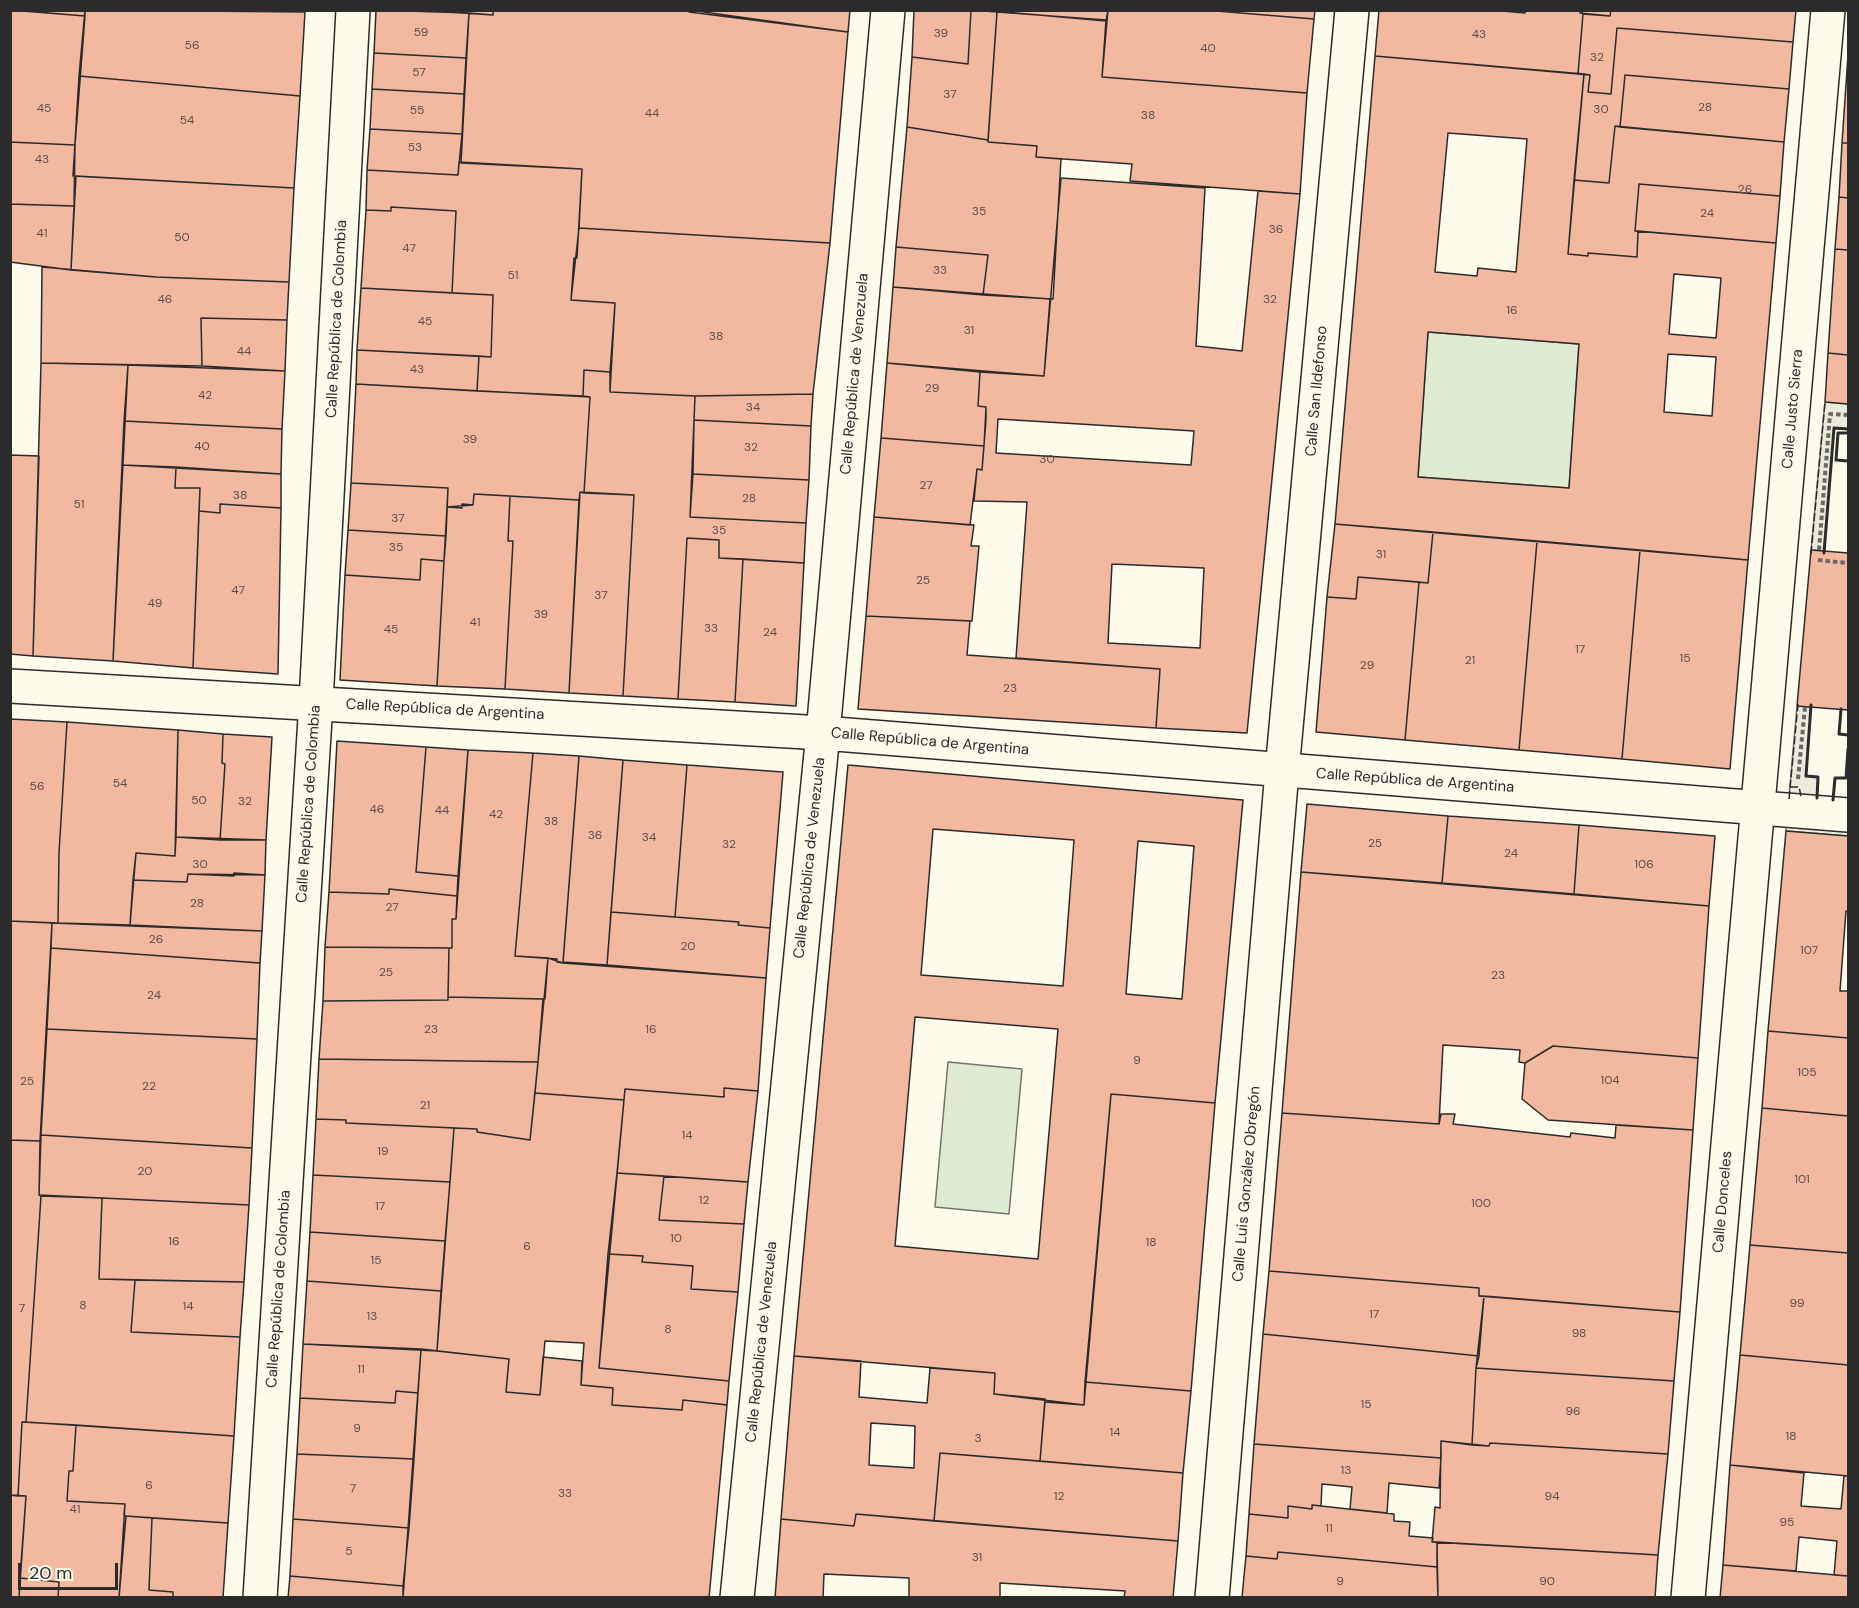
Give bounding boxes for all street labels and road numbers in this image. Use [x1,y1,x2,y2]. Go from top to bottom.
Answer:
street label: Calle República de Colombia [323,219,351,419]
street label: Calle República de Venezuela [837,272,873,476]
street label: Calle San Ildefonso [1302,325,1332,457]
street label: Calle Justo Sierra [1779,348,1807,470]
street label: Calle República de Argentina [345,696,545,724]
street label: Calle República de Colombia [293,704,325,904]
street label: Calle República de Argentina [830,724,1030,760]
street label: Calle República de Venezuela [790,756,830,960]
street label: Calle República de Argentina [1315,765,1515,797]
street label: Calle Luis González Obregón [1229,1085,1265,1283]
street label: Calle Donceles [1710,1150,1736,1254]
street label: Calle República de Colombia [263,1189,295,1389]
street label: Calle República de Venezuela [742,1240,782,1444]

